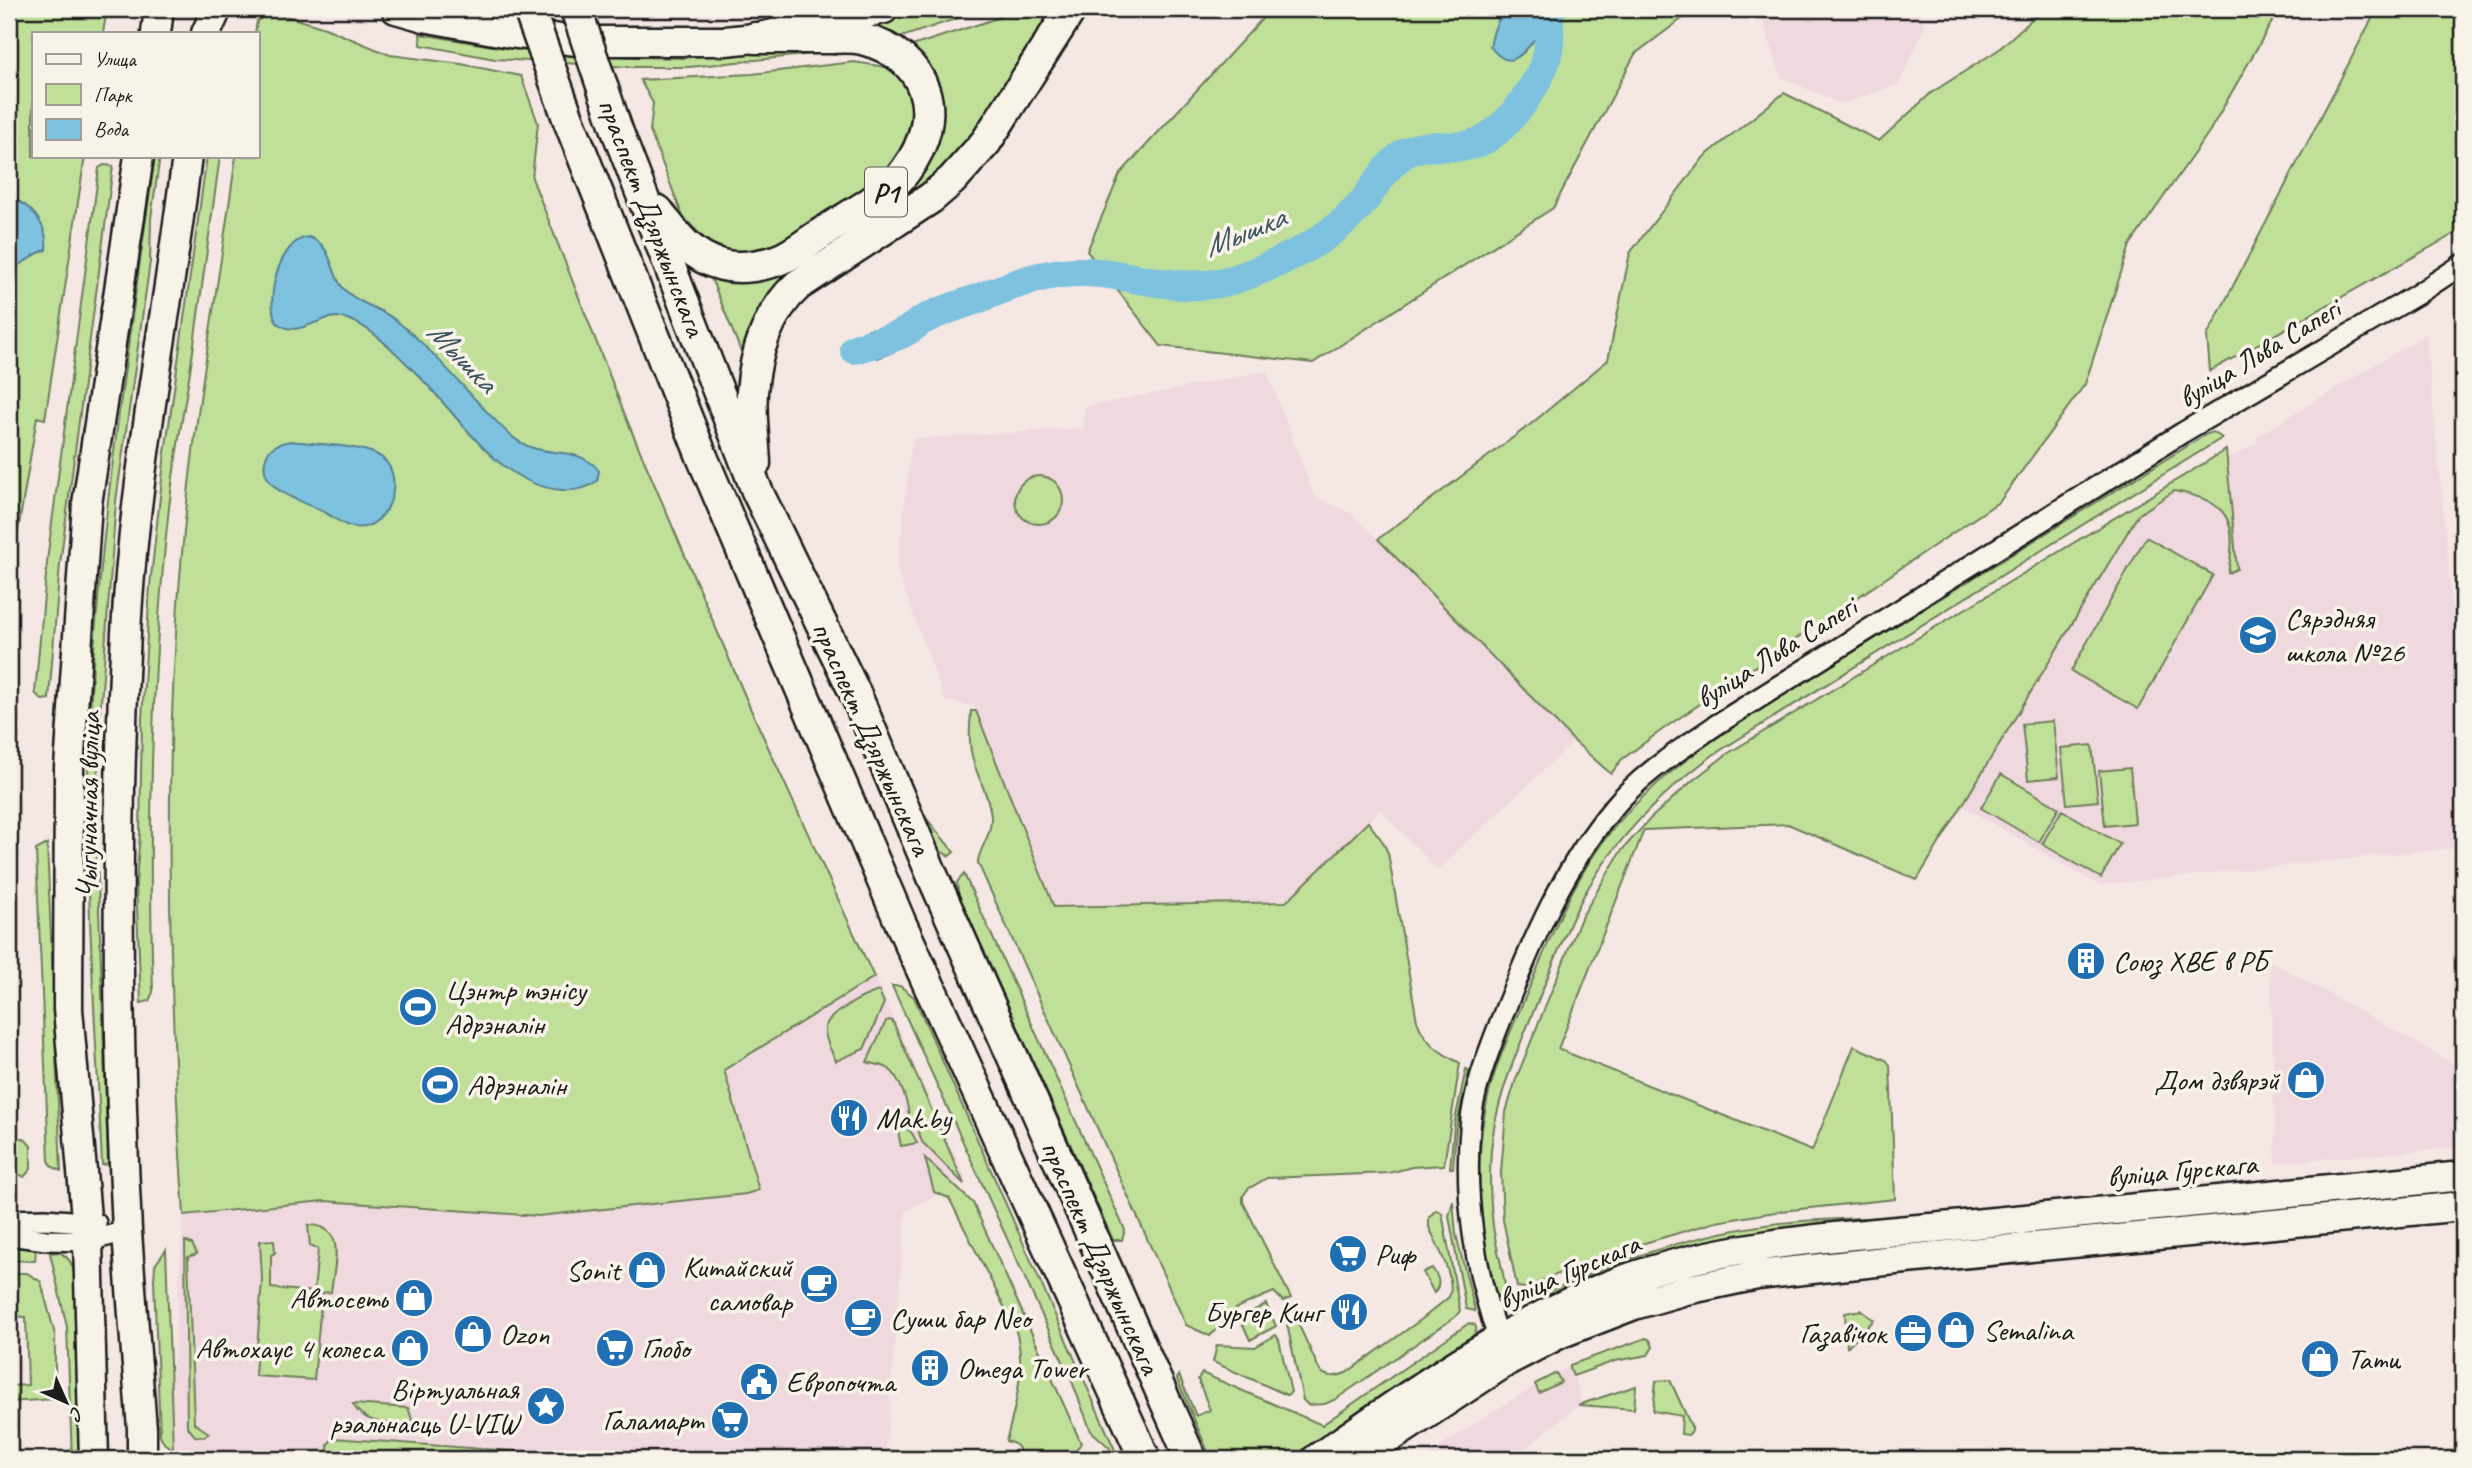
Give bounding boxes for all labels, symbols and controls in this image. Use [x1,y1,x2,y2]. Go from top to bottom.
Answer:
legend [32,32,259,158]
text: Улица [94,46,137,72]
text: Парк [94,82,134,108]
street label: праспект Дзяржынскага [589,93,716,343]
text: Вода [94,116,130,142]
road number: Р1 [865,168,907,216]
water label: Мышка [1197,196,1294,266]
street label: вуліца Льва Сапегі [2171,288,2350,416]
water label: Мышка [419,312,509,403]
street label: вуліца Льва Сапегі [1688,586,1867,717]
place label: Сярэдняя школа №26 [2285,599,2406,671]
school or university icon: Сярэдняя школа №26 [2237,614,2279,656]
street label: праспект Дзяржынскага [803,615,941,863]
street label: Чыгуначная вуліца [67,709,109,899]
building icon: Союз ХВЕ в РБ [2065,940,2107,982]
place label: Союз ХВЕ в РБ [2113,942,2274,980]
place label: Цэнтр тэнісу Адрэналін [445,971,588,1043]
sports icon: Цэнтр тэнісу Адрэналін [397,986,439,1028]
shop icon: Дом дзвярэй [2285,1059,2327,1101]
place label: Дом дзвярэй [2154,1061,2280,1099]
sports icon: Адрэналін [419,1064,461,1106]
place label: Адрэналін [467,1066,568,1104]
restaurant icon: Mak.by [828,1097,870,1139]
place label: Mak.by [876,1099,953,1137]
street label: праспект Дзяржынскага [1032,1134,1170,1382]
street label: вуліца Гурскага [2106,1144,2260,1195]
street label: вуліца Гурскага [1492,1223,1647,1318]
supermarket icon: Риф [1327,1233,1369,1275]
place label: Риф [1375,1235,1418,1273]
place label: Китайский самовар [683,1248,794,1320]
shop icon: Sonit [626,1249,668,1291]
place label: Sonit [566,1251,623,1289]
cafe icon: Китайский самовар [798,1263,840,1305]
shop icon: Автосеть [393,1277,435,1319]
place label: Автосеть [290,1279,389,1317]
restaurant icon: Бургер Кинг [1328,1291,1370,1333]
place label: Бургер Кинг [1205,1293,1327,1331]
cafe icon: Суши бар Neo [842,1297,884,1339]
place label: Суши бар Neo [890,1299,1034,1337]
shop icon: Semalina [1935,1309,1977,1351]
place label: Semalina [1983,1311,2075,1349]
office icon: Газавічок [1892,1312,1934,1354]
shop icon: Ozon [452,1313,494,1355]
place label: Газавічок [1800,1314,1888,1352]
place label: Ozon [500,1315,550,1353]
shop icon: Автохаус 4 колеса [389,1327,431,1369]
supermarket icon: Глобо [594,1327,636,1369]
place label: Автохаус 4 колеса [196,1329,386,1367]
place label: Глобо [642,1329,693,1367]
shop icon: Тати [2299,1338,2341,1380]
place label: Тати [2347,1340,2401,1378]
building icon: Omega Tower [909,1347,951,1389]
place label: Omega Tower [957,1349,1090,1387]
public building icon: Европочта [738,1361,780,1403]
place label: Европочта [786,1363,898,1401]
north arrow [32,1366,102,1436]
place label: Віртуальная рэальнасць U-VIW [330,1370,522,1442]
place icon: Віртуальная рэальнасць U-VIW [525,1385,567,1427]
supermarket icon: Галамарт [709,1399,751,1441]
place label: Галамарт [603,1401,706,1439]
text: С [64,1402,89,1427]

